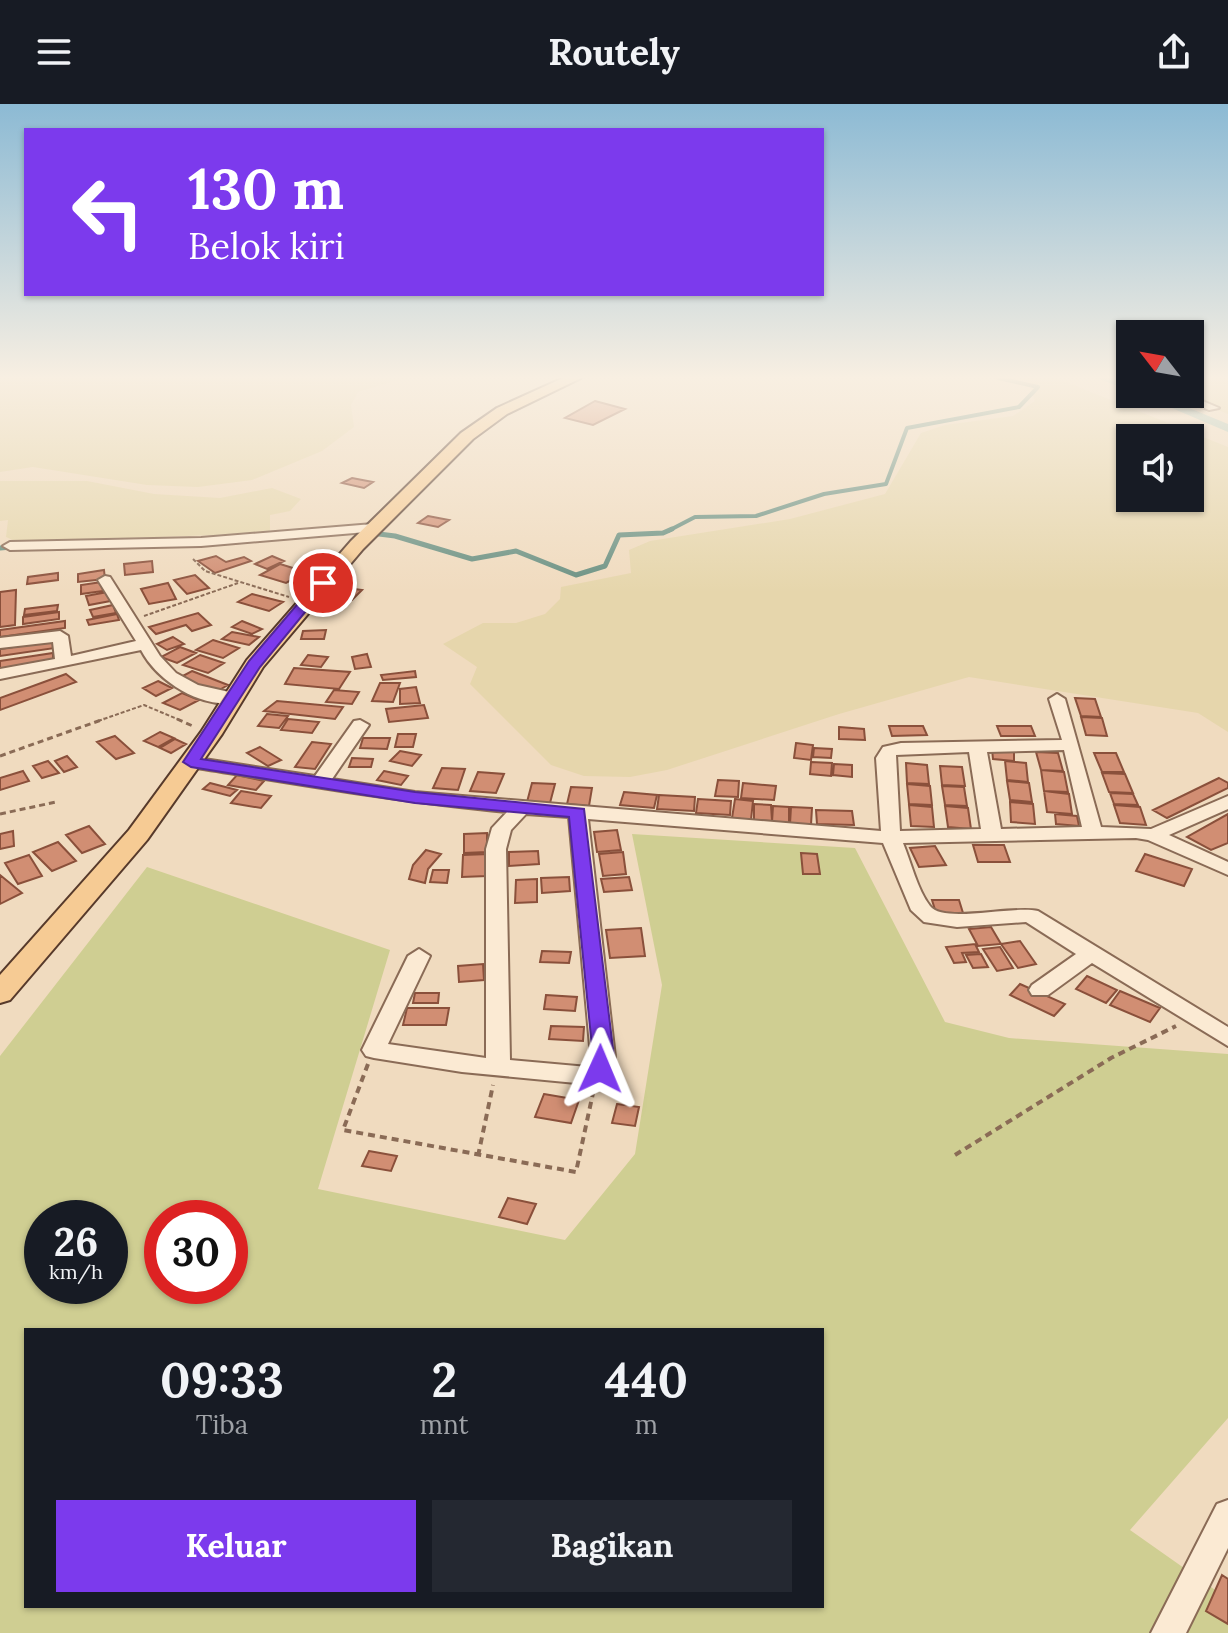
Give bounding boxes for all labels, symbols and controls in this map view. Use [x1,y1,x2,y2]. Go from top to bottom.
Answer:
text: Routely [548,29,680,75]
icon: menu [32,30,76,74]
icon: share [1152,30,1196,74]
text: 130 m [188,153,344,224]
icon: left [56,160,160,264]
text: Belok kiri [188,223,345,269]
north arrow [1116,320,1204,408]
map controls [1116,320,1204,512]
button: sound [1116,424,1204,512]
pin [289,549,357,617]
icon: arrive [301,561,345,605]
position arrow [558,1027,642,1111]
speed limit sign: 30 [144,1200,248,1304]
text: 26 [54,1216,98,1267]
text: km/h [49,1259,103,1284]
text: 09:33 [160,1349,284,1410]
text: 2 [431,1349,457,1410]
text: 440 [605,1349,688,1410]
text: Tiba [196,1408,248,1441]
text: mnt [420,1408,469,1441]
text: m [635,1408,658,1441]
button: Keluar [56,1500,416,1592]
button: Bagikan [432,1500,792,1592]

